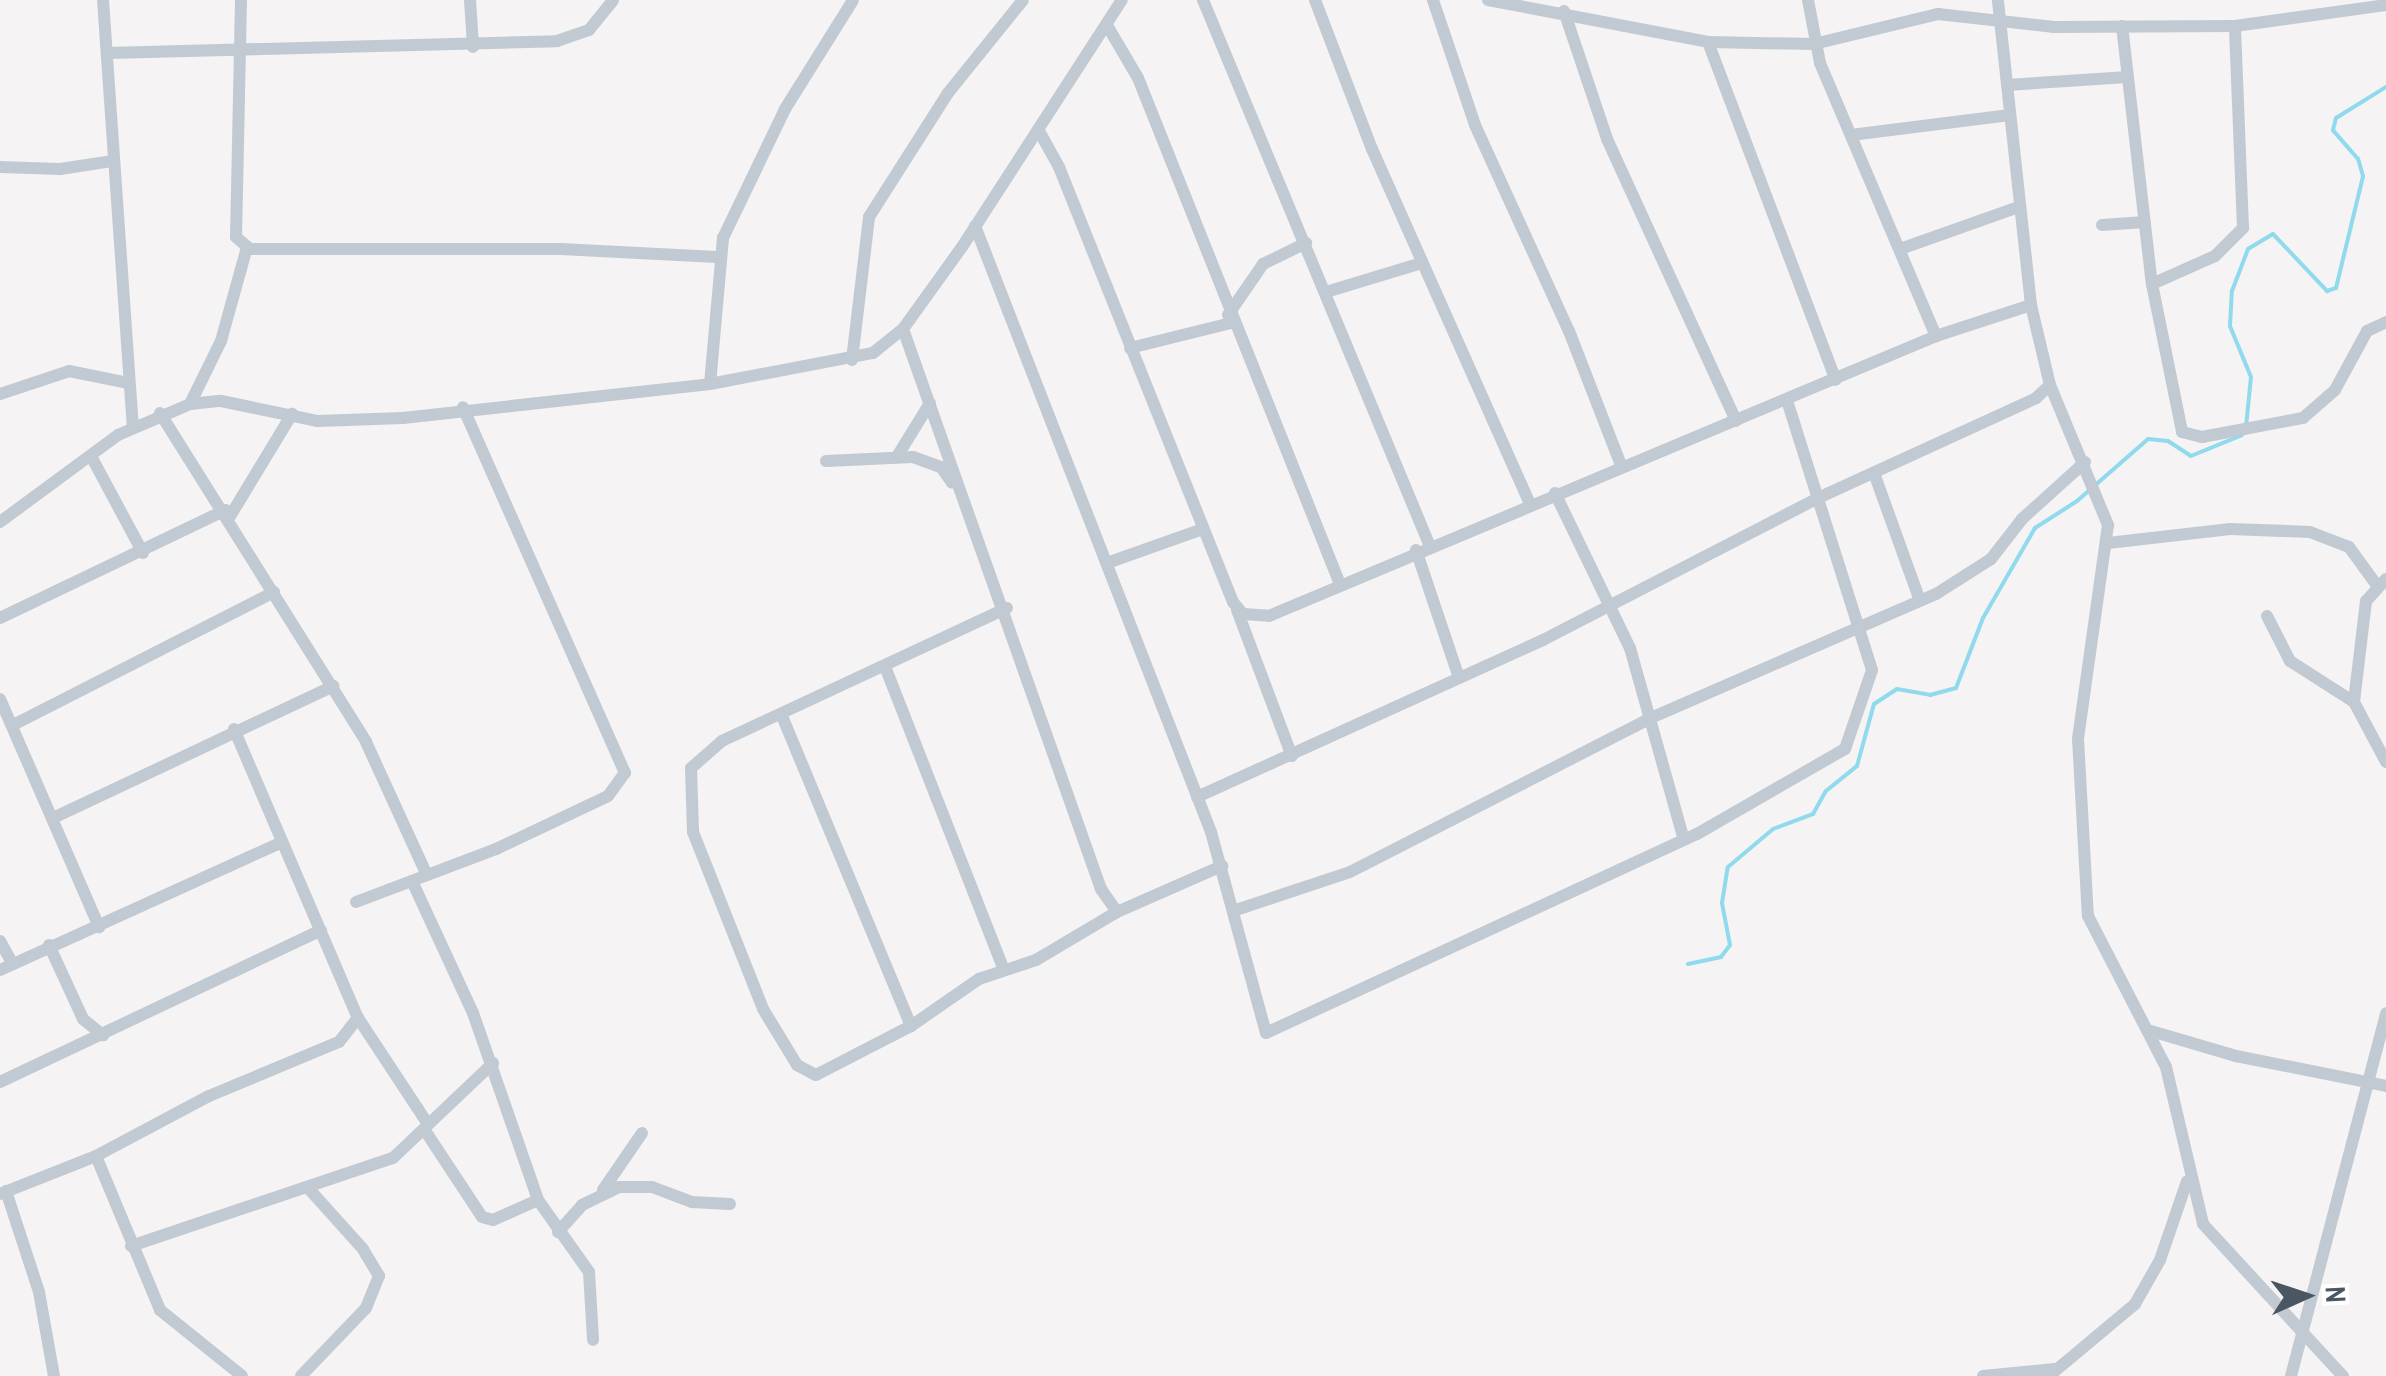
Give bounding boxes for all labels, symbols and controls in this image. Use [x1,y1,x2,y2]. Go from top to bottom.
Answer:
north arrow [2256,1246,2356,1346]
text: N [2317,1285,2355,1304]

